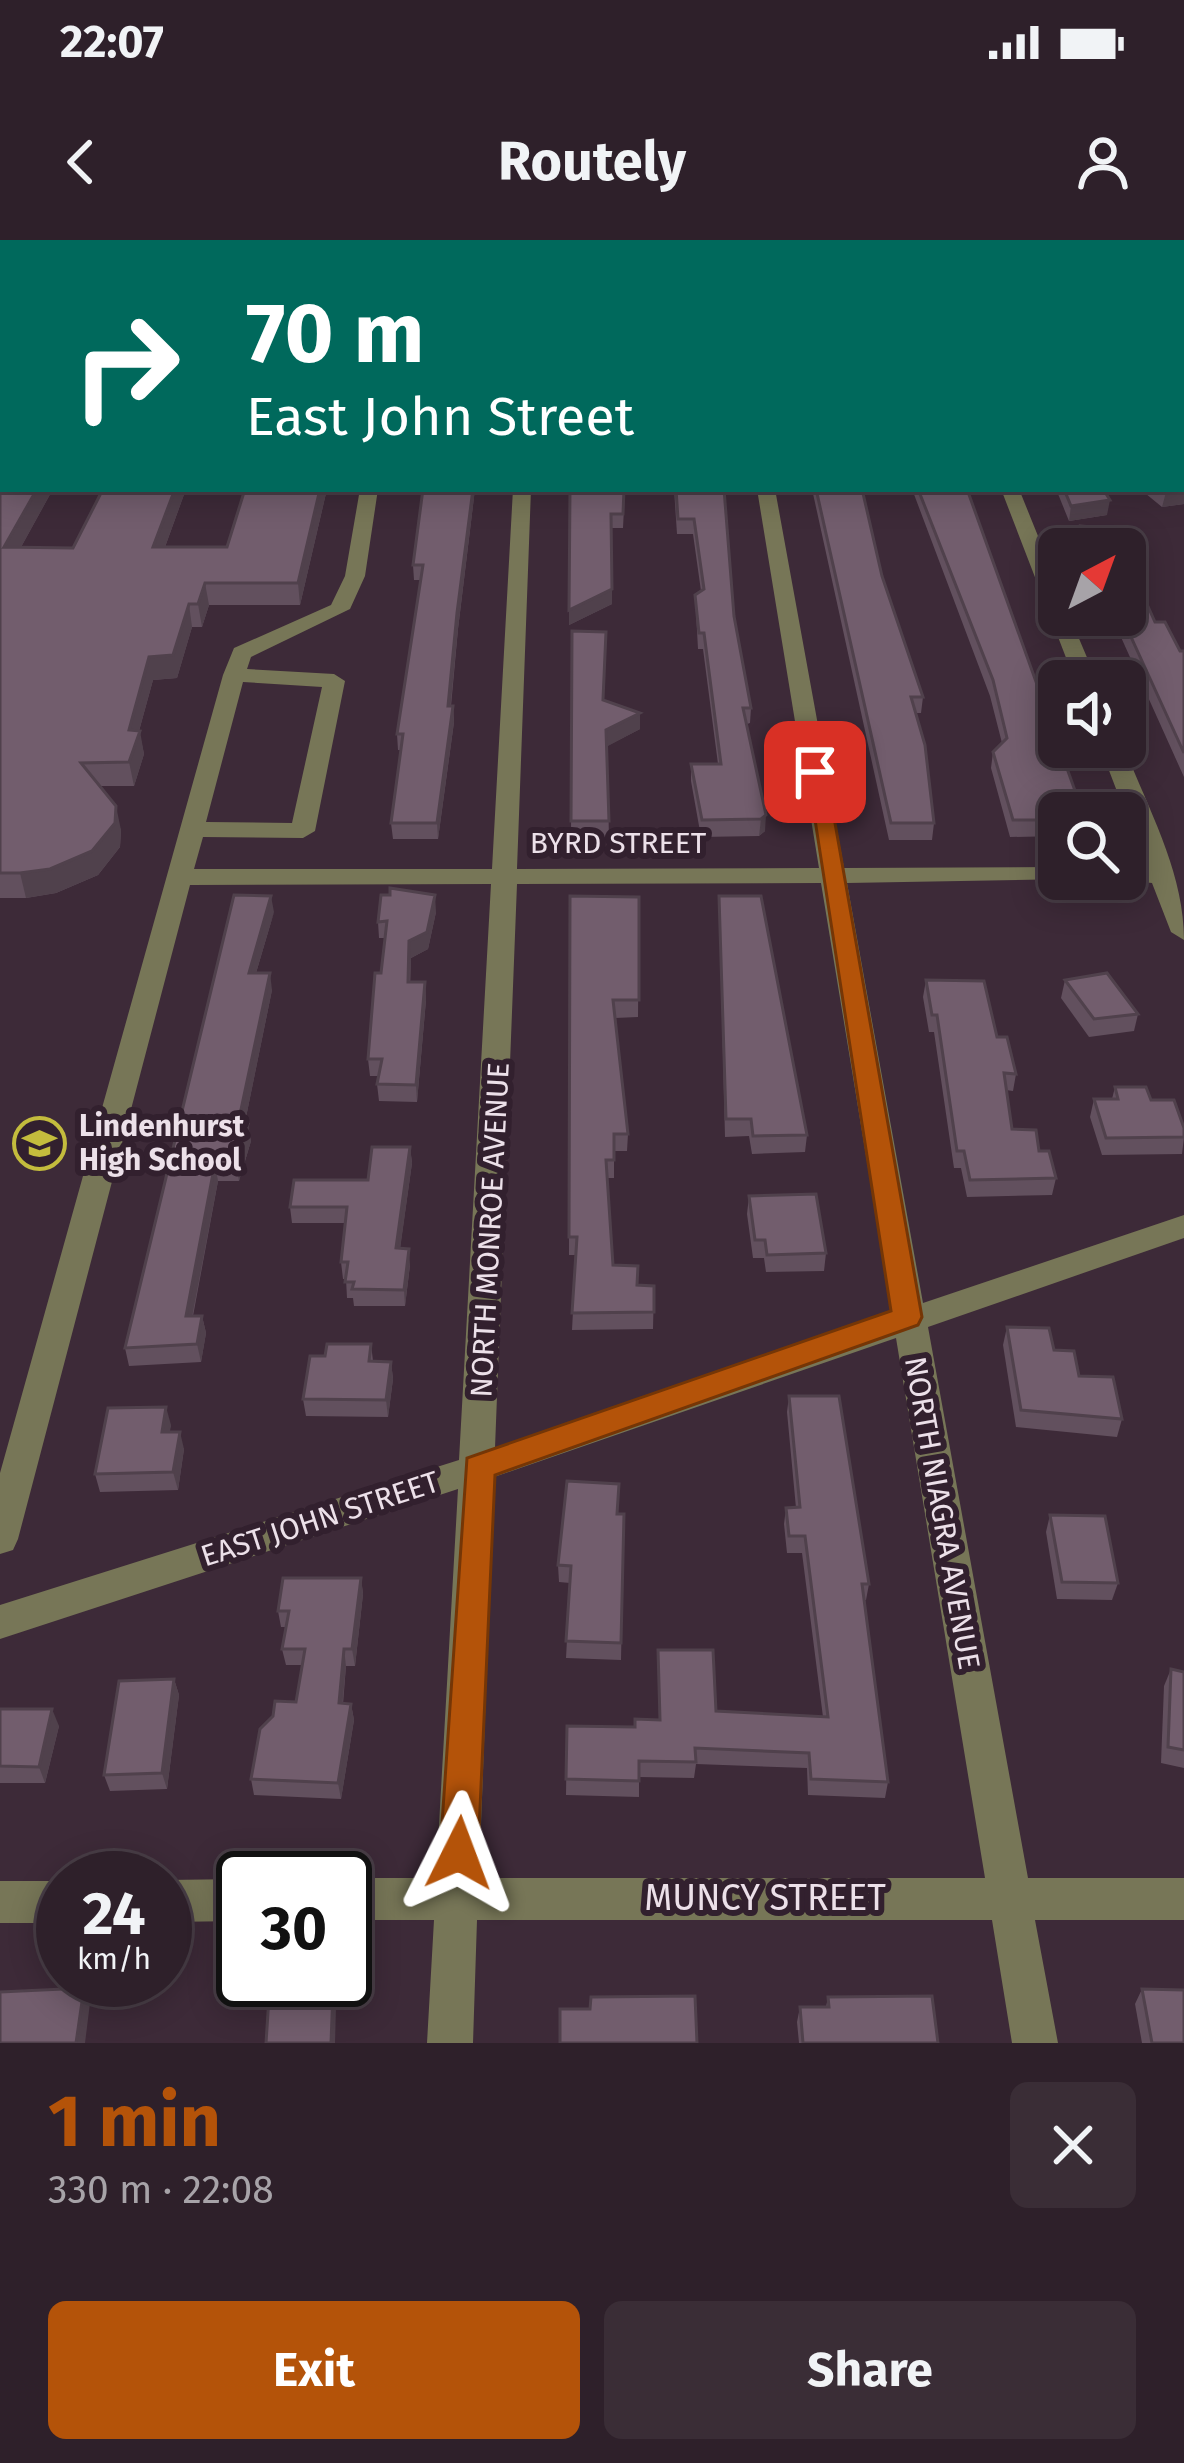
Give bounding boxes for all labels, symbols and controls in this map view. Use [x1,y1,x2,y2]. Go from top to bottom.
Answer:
text: 22:07 [60,15,164,69]
icon: back [48,129,114,195]
icon: person [1070,129,1136,195]
text: Routely [498,130,686,194]
text: 70 m [246,283,424,384]
icon: right [48,288,204,444]
text: East John Street [246,385,634,449]
north arrow [1038,528,1146,636]
map controls [1038,528,1146,900]
button: sound [1038,660,1146,768]
pin [764,721,866,823]
icon: arrive [782,739,848,805]
button: search [1038,792,1146,900]
street label: BYRD STREET [530,825,707,861]
street label: NORTH MONROE AVENUE [463,1062,517,1398]
place label: Lindenhurst High School [79,1108,245,1178]
school or university icon: Lindenhurst High School [12,1115,68,1171]
street label: NORTH NIAGRA AVENUE [897,1354,987,1672]
street label: EAST JOHN STREET [196,1463,444,1574]
position arrow [396,1790,522,1916]
speed limit sign: 30 [216,1851,372,2007]
street label: MUNCY STREET [644,1876,886,1920]
text: 24 [82,1878,146,1950]
text: km/h [77,1941,151,1977]
text: 1 min [48,2079,221,2165]
button: close [1010,2082,1136,2208]
text: 330 m · 22:08 [48,2167,274,2213]
button: Exit [48,2301,580,2439]
button: Share [604,2301,1136,2439]

